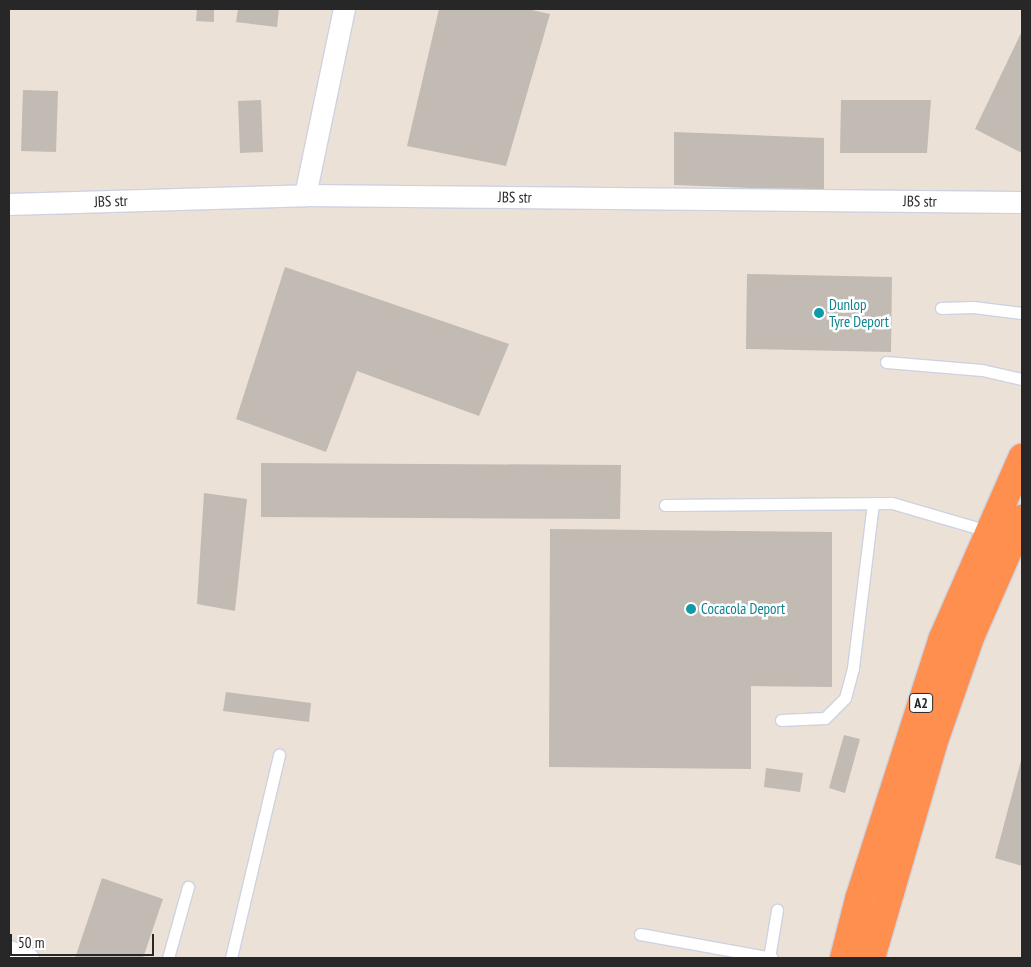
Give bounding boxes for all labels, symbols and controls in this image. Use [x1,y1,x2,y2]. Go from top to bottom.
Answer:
street label: JBS str [498,188,532,206]
street label: JBS str [94,191,128,211]
street label: JBS str [903,192,937,210]
place label: Dunlop Tyre Deport [829,295,889,330]
marker: Dunlop Tyre Deport [813,307,825,319]
place label: Cocacola Deport [701,600,785,618]
marker: Cocacola Deport [685,603,697,615]
road number: A2 [908,691,934,714]
scale bar [12,924,156,956]
text: 50 m [18,933,44,952]

